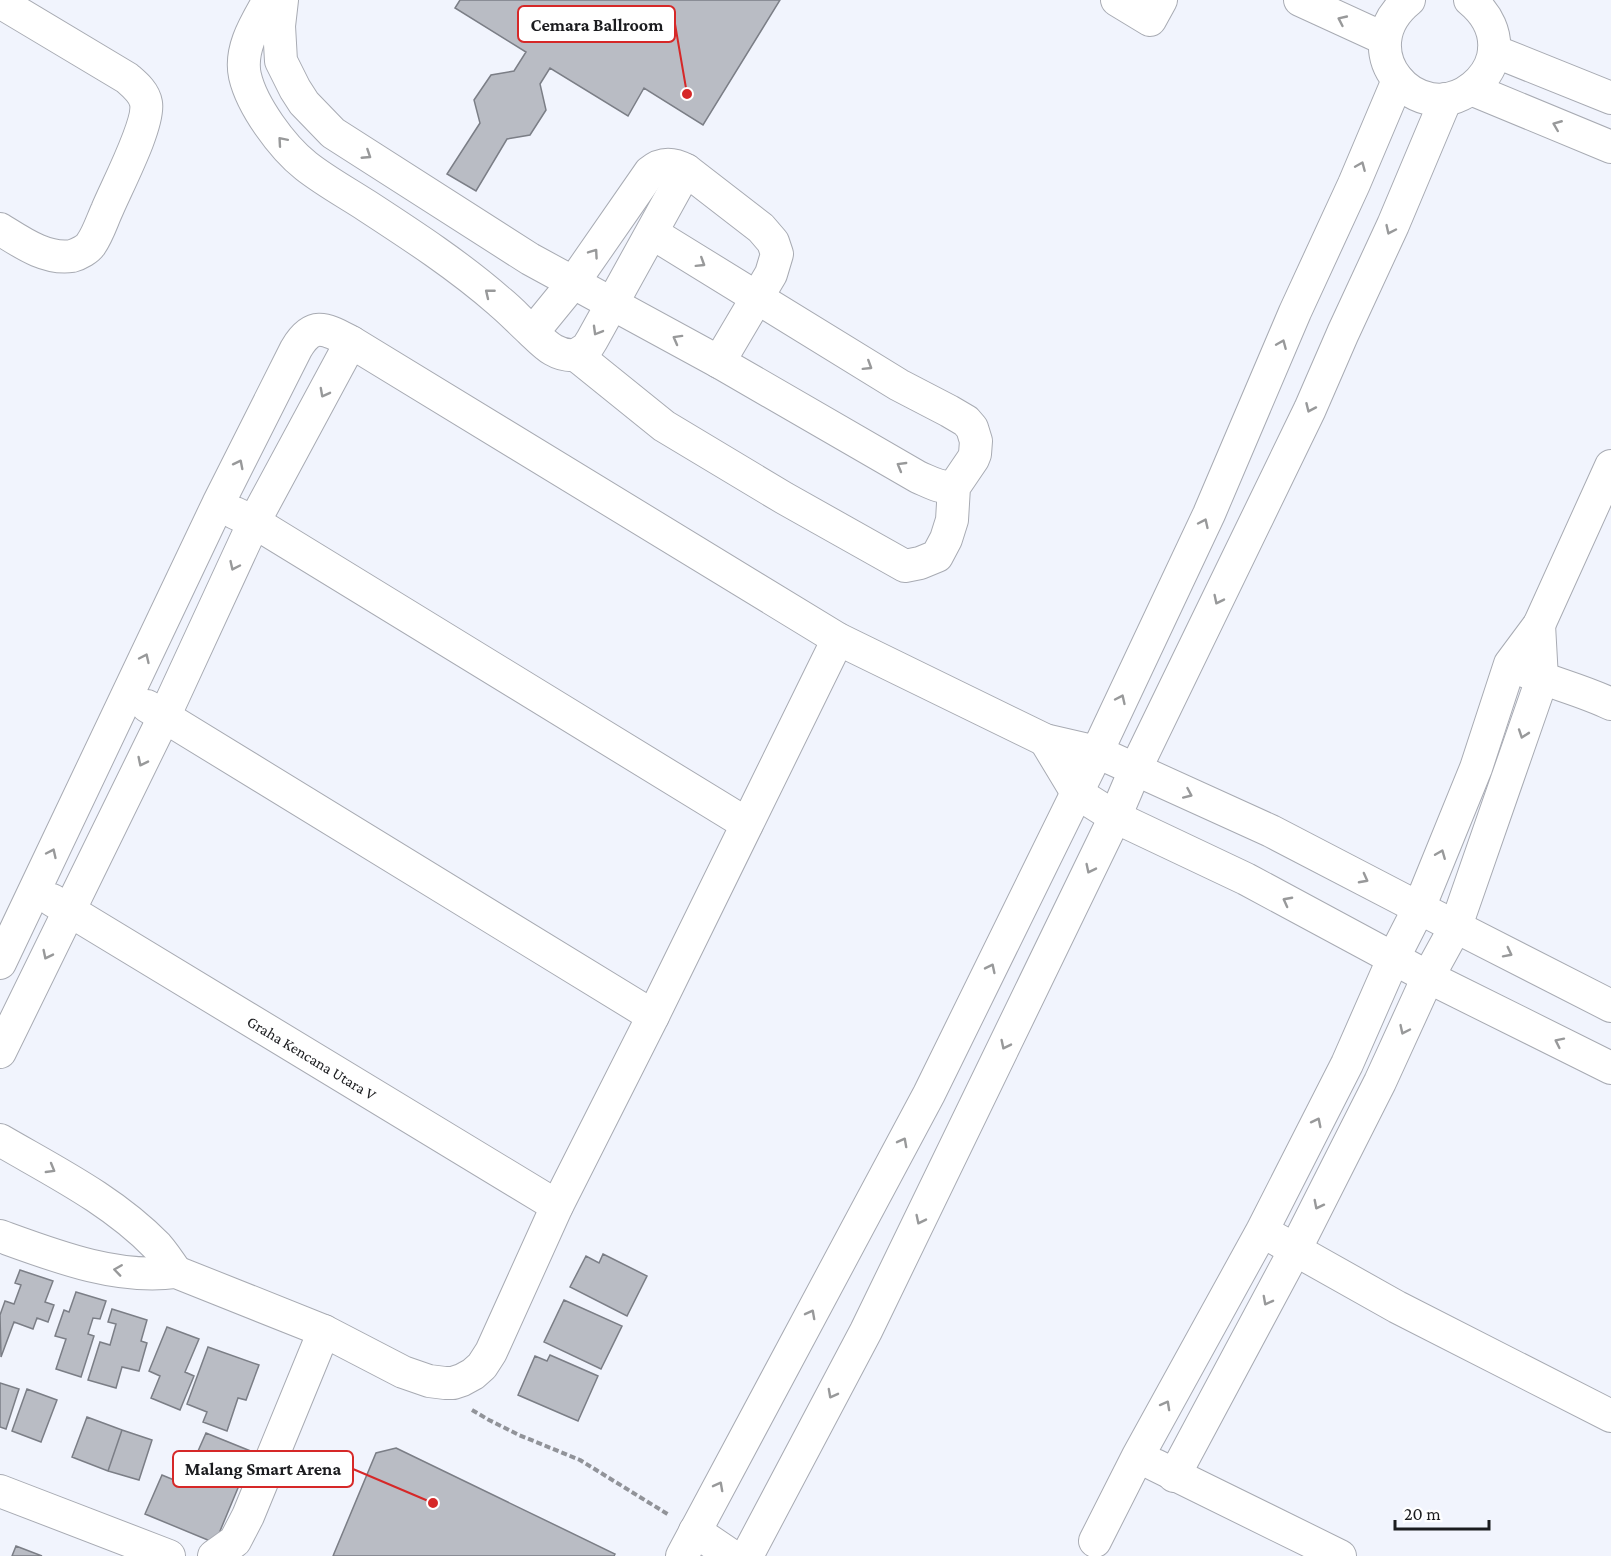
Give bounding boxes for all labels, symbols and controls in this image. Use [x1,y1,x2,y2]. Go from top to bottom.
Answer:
callout: Cemara Ballroom [518,6,675,42]
text: Cemara Ballroom [531,15,664,35]
one-way arrow [1338,15,1349,27]
one-way arrow [1552,120,1563,132]
one-way arrow [278,137,289,147]
one-way arrow [361,148,371,160]
one-way arrow [1354,161,1366,172]
one-way arrow [1386,224,1398,235]
one-way arrow [587,249,598,260]
one-way arrow [695,256,706,267]
one-way arrow [485,289,496,300]
one-way arrow [593,325,604,336]
one-way arrow [673,335,683,346]
one-way arrow [1274,339,1286,350]
one-way arrow [862,358,872,370]
one-way arrow [320,387,331,397]
one-way arrow [1305,401,1317,412]
one-way arrow [231,459,243,470]
one-way arrow [897,462,907,474]
one-way arrow [1197,518,1209,529]
one-way arrow [229,560,241,571]
one-way arrow [1213,593,1225,604]
one-way arrow [137,654,149,665]
one-way arrow [1114,695,1126,706]
one-way arrow [1517,728,1530,739]
one-way arrow [138,755,149,766]
one-way arrow [1182,787,1193,799]
one-way arrow [45,849,57,860]
one-way arrow [1434,850,1446,861]
one-way arrow [1085,863,1097,874]
one-way arrow [1357,872,1368,883]
one-way arrow [1283,897,1293,908]
one-way arrow [1502,946,1512,957]
one-way arrow [42,949,54,960]
one-way arrow [984,963,995,974]
street label: Graha Kencana Utara V [244,1013,380,1104]
one-way arrow [1399,1023,1411,1034]
one-way arrow [1554,1037,1565,1049]
one-way arrow [1000,1038,1012,1049]
one-way arrow [1310,1118,1321,1129]
one-way arrow [896,1138,907,1148]
one-way arrow [45,1162,55,1174]
one-way arrow [1313,1198,1325,1209]
one-way arrow [915,1214,927,1225]
one-way arrow [114,1264,123,1276]
one-way arrow [1263,1295,1274,1305]
one-way arrow [804,1310,815,1320]
one-way arrow [828,1388,839,1399]
one-way arrow [1159,1401,1170,1411]
callout: Malang Smart Arena [173,1451,353,1487]
text: Malang Smart Arena [185,1459,341,1479]
one-way arrow [712,1482,723,1492]
scale bar [1395,1493,1490,1531]
text: 20 m [1404,1504,1441,1524]

